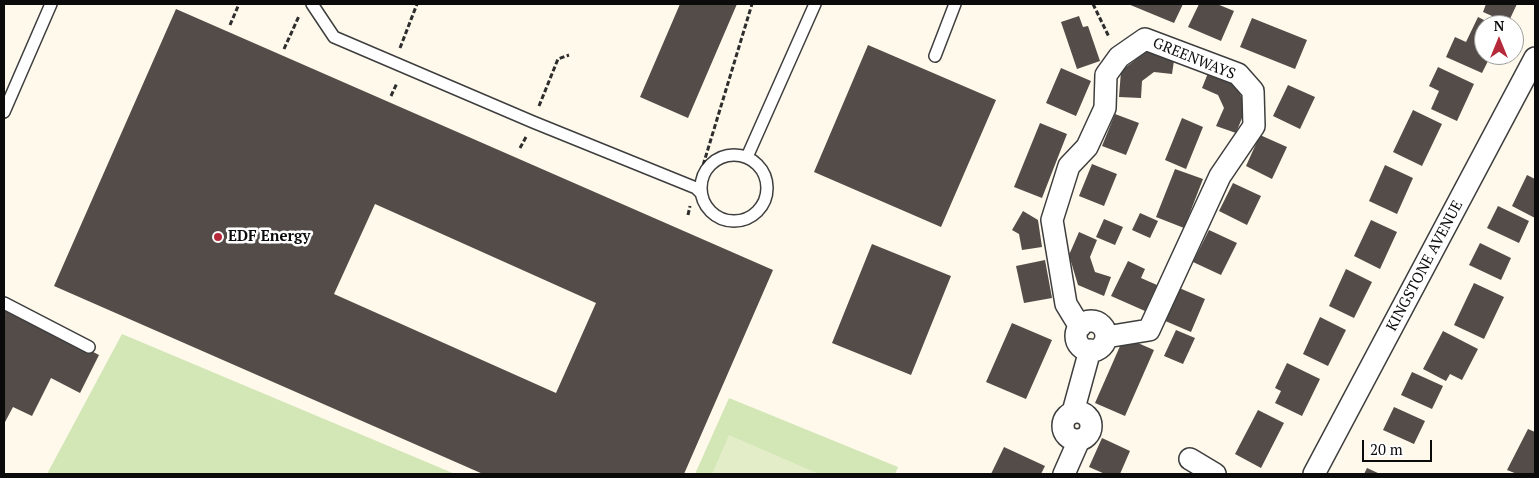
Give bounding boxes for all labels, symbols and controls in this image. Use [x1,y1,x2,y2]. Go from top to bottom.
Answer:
north arrow [1474,15,1524,65]
text: N [1494,16,1504,35]
street label: GREENWAYS [1150,34,1238,84]
street label: KINGSTONE AVENUE [1383,198,1467,334]
place label: EDF Energy [228,228,310,246]
marker: EDF Energy [212,231,224,243]
scale bar [1364,430,1434,462]
text: 20 m [1370,439,1403,459]

